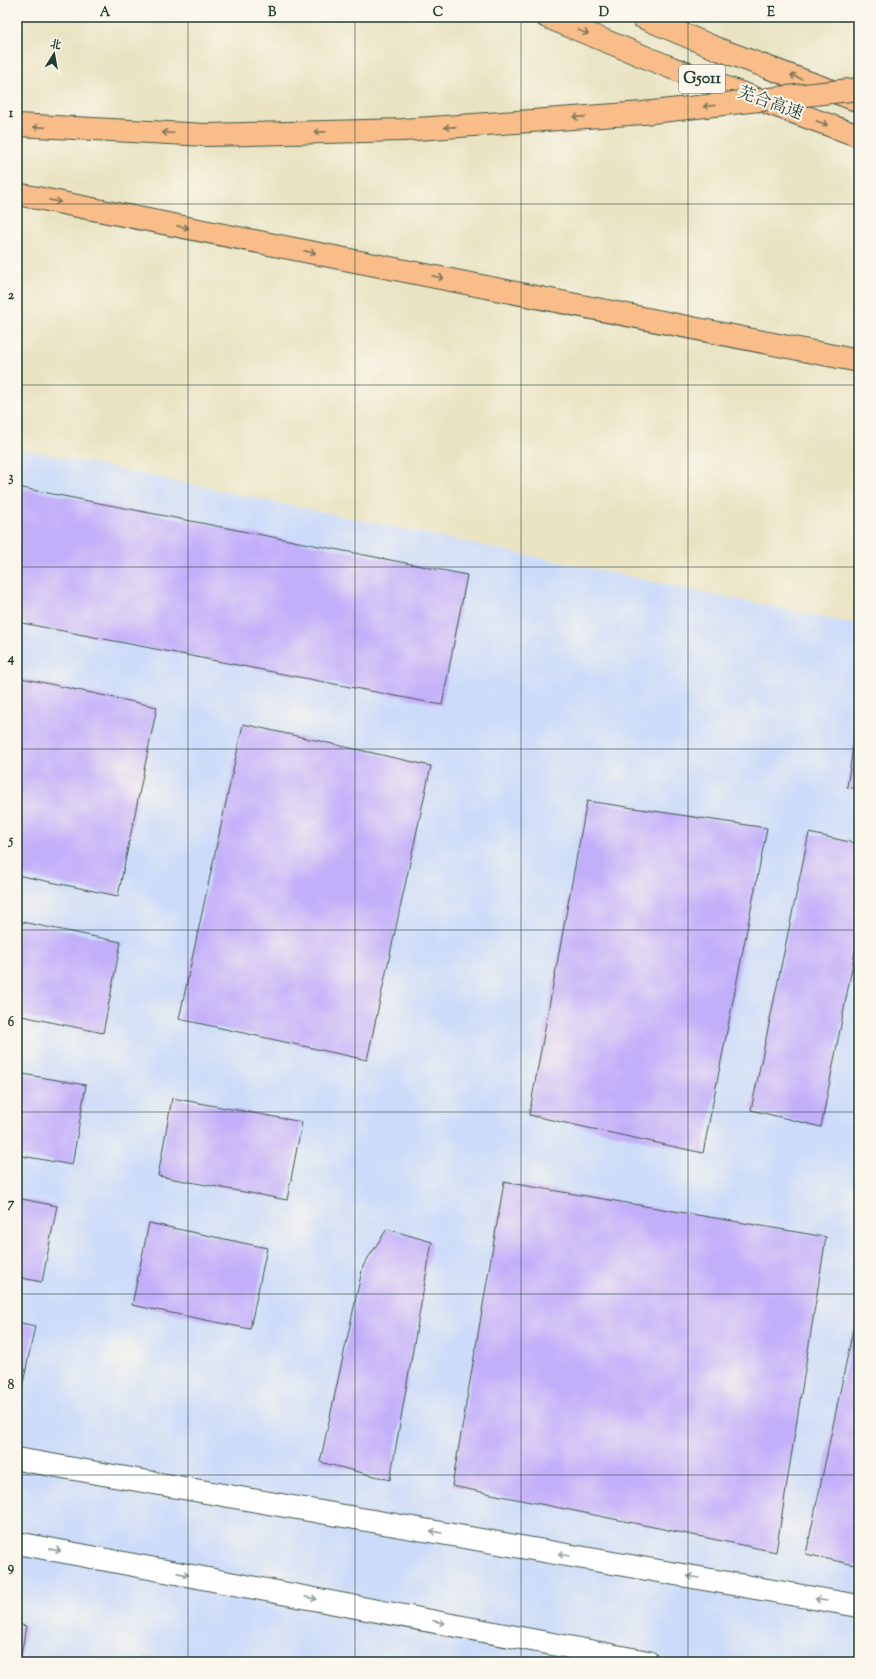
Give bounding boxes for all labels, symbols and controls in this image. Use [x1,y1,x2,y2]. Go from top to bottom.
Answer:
text: A [100,4,111,22]
text: B [268,4,277,22]
text: C [433,4,443,22]
text: D [599,4,609,22]
text: E [767,4,775,22]
one-way arrow [577,29,589,36]
north arrow [34,34,74,74]
text: 北 [49,36,63,54]
road number: G5011 [679,65,725,93]
one-way arrow [791,73,803,81]
street label: 芜合高速 [734,81,806,127]
one-way arrow [703,102,716,110]
text: 1 [9,105,14,123]
one-way arrow [573,114,586,121]
one-way arrow [816,120,828,128]
one-way arrow [33,123,46,130]
one-way arrow [444,123,457,130]
one-way arrow [314,128,327,136]
one-way arrow [162,130,175,137]
one-way arrow [48,198,61,206]
one-way arrow [176,223,189,231]
one-way arrow [303,248,316,256]
one-way arrow [431,274,444,282]
text: 2 [8,287,15,305]
text: 3 [8,469,14,487]
text: 4 [7,650,15,668]
text: 5 [8,832,14,850]
text: 6 [8,1014,15,1032]
text: 7 [8,1195,15,1213]
text: 8 [8,1377,15,1395]
one-way arrow [430,1528,443,1536]
one-way arrow [48,1546,61,1554]
one-way arrow [558,1551,571,1559]
text: 9 [8,1559,15,1577]
one-way arrow [176,1570,189,1578]
one-way arrow [686,1573,699,1581]
one-way arrow [304,1594,317,1602]
one-way arrow [814,1595,827,1603]
one-way arrow [432,1619,445,1627]

